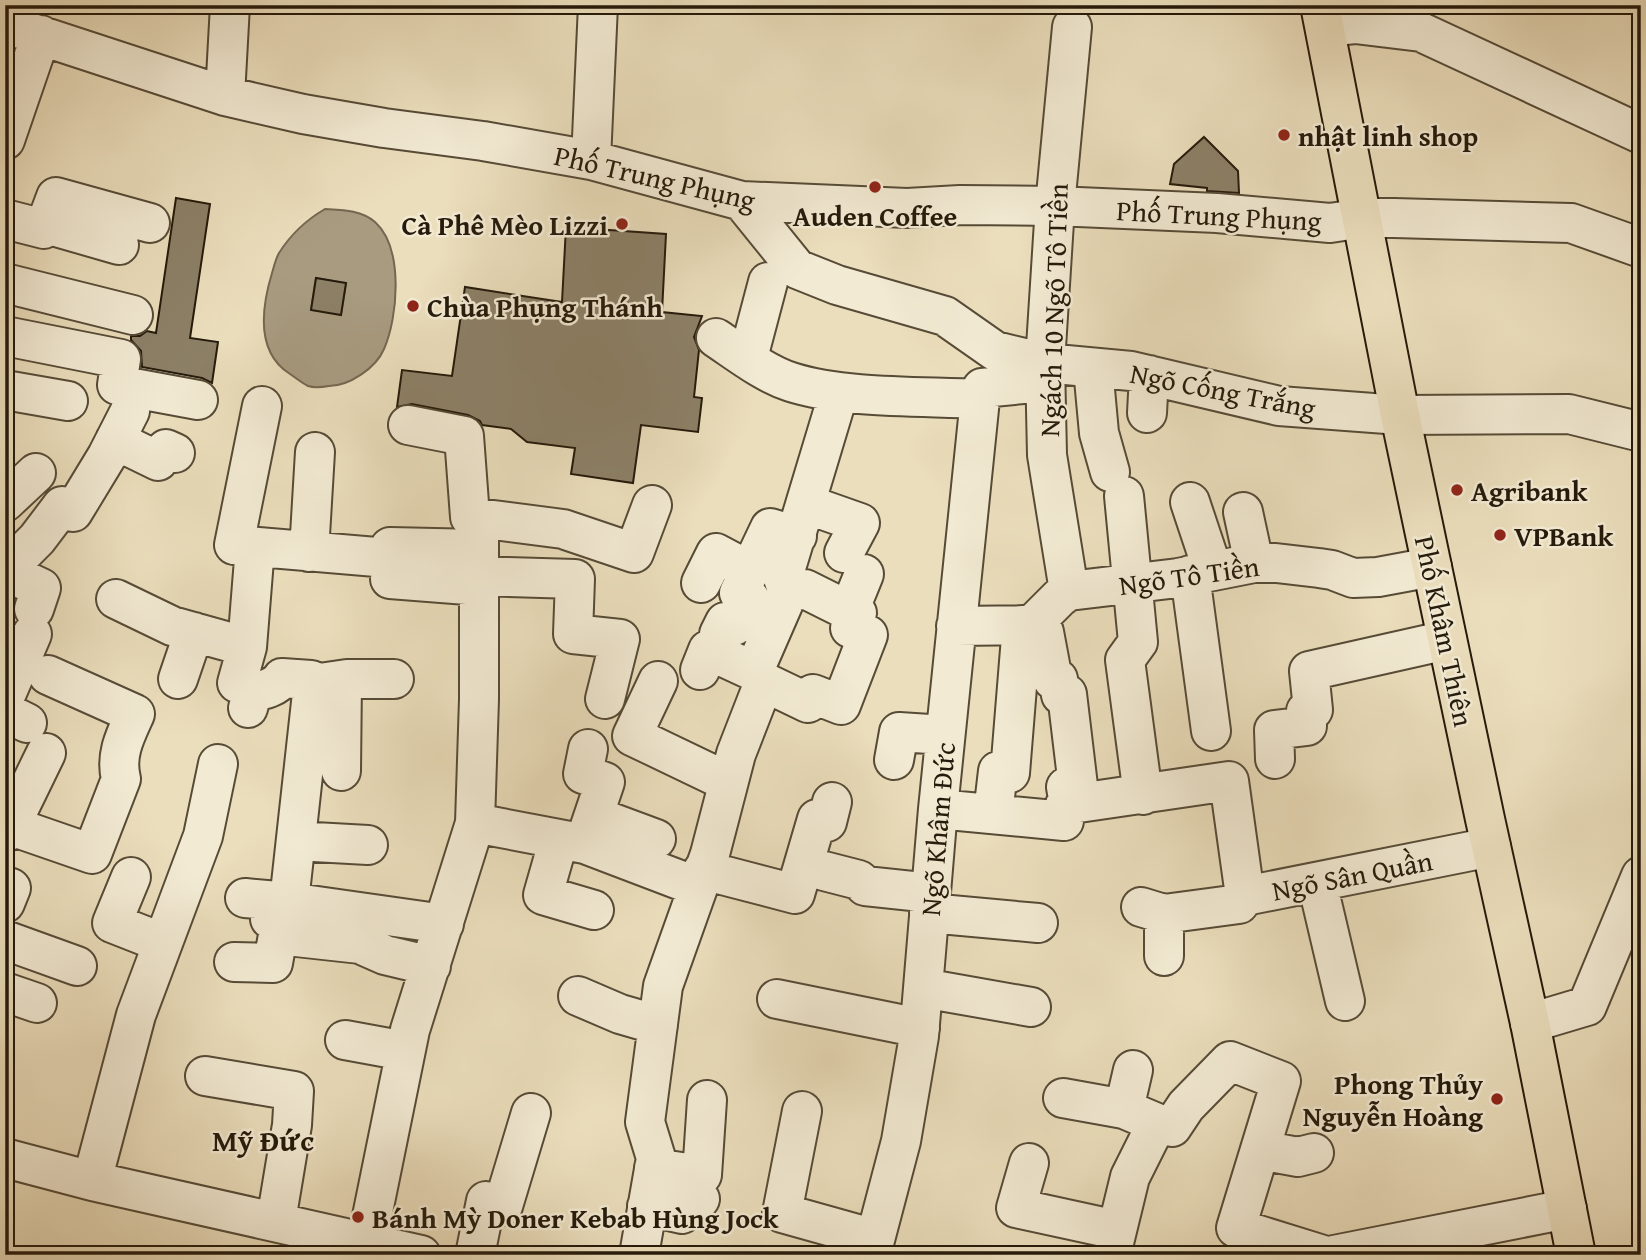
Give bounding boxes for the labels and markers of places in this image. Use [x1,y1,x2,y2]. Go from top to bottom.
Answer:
place label: nhật linh shop [1298,115,1478,156]
marker: nhật linh shop [1276,127,1292,143]
marker: Auden Coffee [867,179,883,195]
place label: Auden Coffee [793,195,957,236]
place label: Cà Phê Mèo Lizzi [401,204,608,245]
marker: Cà Phê Mèo Lizzi [614,216,630,232]
place label: Chùa Phụng Thánh [427,286,663,327]
marker: Chùa Phụng Thánh [405,298,421,314]
place label: Agribank [1471,470,1588,511]
marker: Agribank [1449,482,1465,498]
place label: VPBank [1514,515,1614,556]
marker: VPBank [1492,527,1508,543]
place label: Phong Thủy Nguyễn Hoàng [1303,1063,1484,1136]
marker: Phong Thủy Nguyễn Hoàng [1489,1091,1505,1107]
place label: Bánh Mỳ Doner Kebab Hùng Jock [372,1197,780,1238]
marker: Bánh Mỳ Doner Kebab Hùng Jock [350,1209,366,1225]

